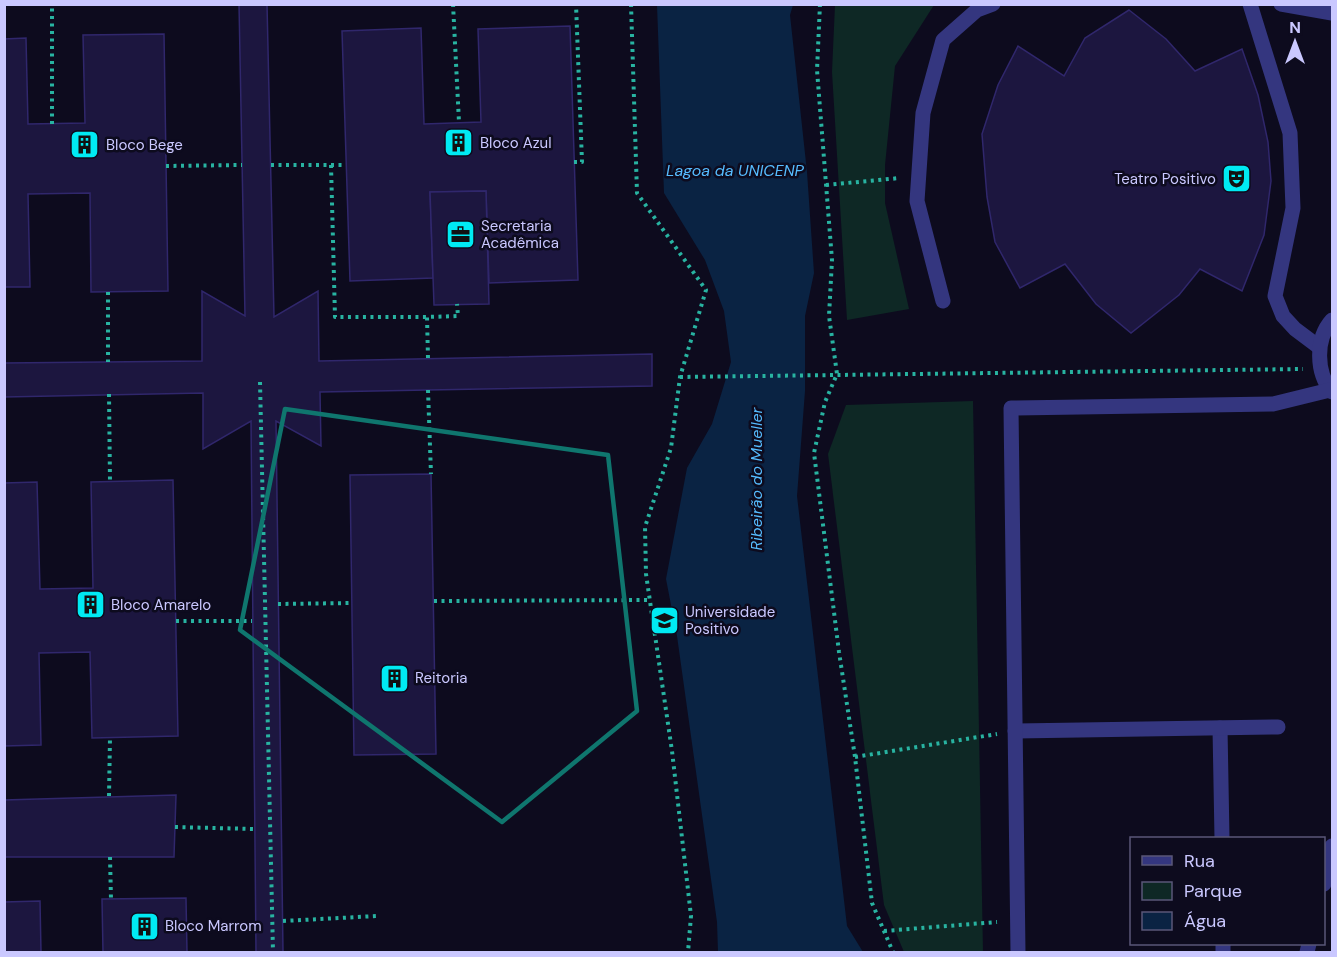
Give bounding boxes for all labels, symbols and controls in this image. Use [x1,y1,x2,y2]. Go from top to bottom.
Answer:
north arrow [1265,12,1325,72]
text: N [1289,17,1301,38]
building icon: Bloco Azul [443,127,475,159]
building icon: Bloco Bege [69,129,101,161]
place label: Bloco Azul [480,133,552,153]
place label: Bloco Bege [106,135,183,155]
water label: Lagoa da UNICENP [666,160,805,181]
theatre icon: Teatro Positivo [1221,163,1253,195]
place label: Teatro Positivo [1114,169,1216,189]
place label: Secretaria Acadêmica [481,216,559,253]
office icon: Secretaria Acadêmica [444,219,476,251]
water label: Ribeirão do Mueller [746,406,767,551]
building icon: Bloco Amarelo [74,589,106,621]
place label: Bloco Amarelo [111,595,211,615]
place label: Universidade Positivo [685,602,775,639]
school or university icon: Universidade Positivo [648,605,680,637]
building icon: Reitoria [378,662,410,694]
place label: Reitoria [415,668,467,688]
legend [1130,837,1325,945]
text: Rua [1184,849,1215,873]
text: Parque [1184,879,1242,903]
text: Água [1184,909,1226,933]
building icon: Bloco Marrom [128,910,160,942]
place label: Bloco Marrom [165,916,262,936]

